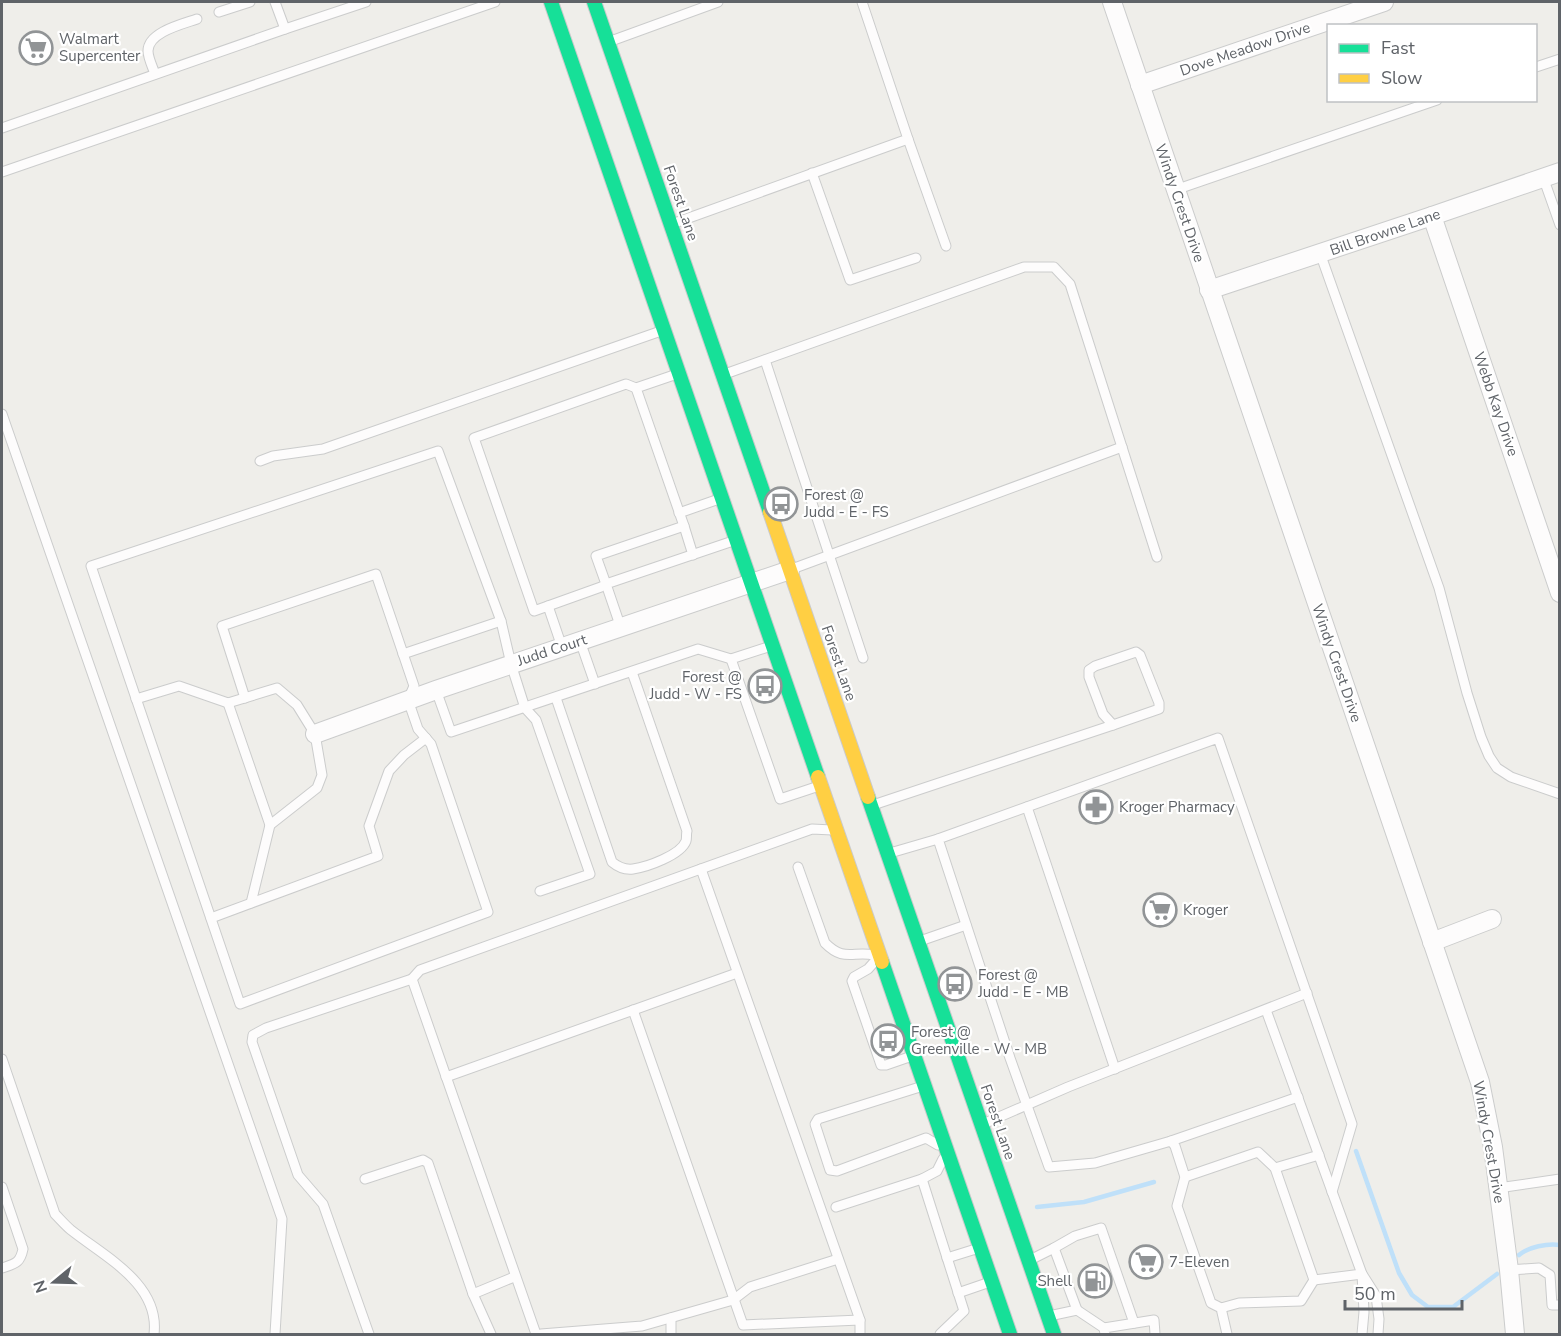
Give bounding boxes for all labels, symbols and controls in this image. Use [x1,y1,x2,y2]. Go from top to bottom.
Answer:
street label: Dove Meadow Drive [1177,17,1313,81]
legend [1327,24,1537,102]
place label: Walmart Supercenter [59,29,141,66]
supermarket icon: Walmart Supercenter [18,30,54,66]
text: Fast [1381,36,1416,60]
text: Slow [1381,66,1422,90]
street label: Windy Crest Drive [1150,141,1210,265]
street label: Forest Lane [659,163,703,243]
street label: Bill Browne Lane [1327,204,1443,260]
street label: Webb Kay Drive [1469,349,1523,459]
place label: Forest @ Judd - E - FS [803,485,889,522]
bus stop icon: Forest @ Judd - E - FS [763,486,799,522]
street label: Windy Crest Drive [1307,601,1367,725]
street label: Forest Lane [817,623,861,703]
street label: Judd Court [514,629,590,671]
place label: Forest @ Judd - W - FS [648,667,742,704]
bus stop icon: Forest @ Judd - W - FS [747,668,783,704]
pharmacy icon: Kroger Pharmacy [1078,789,1114,825]
place label: Kroger Pharmacy [1119,797,1235,817]
supermarket icon: Kroger [1142,892,1178,928]
place label: Kroger [1183,900,1229,920]
place label: Forest @ Judd - E - MB [977,965,1069,1002]
bus stop icon: Forest @ Judd - E - MB [937,966,973,1002]
place label: Forest @ Greenville - W - MB [911,1022,1047,1059]
bus stop icon: Forest @ Greenville - W - MB [870,1023,906,1059]
street label: Windy Crest Drive [1468,1079,1510,1205]
street label: Forest Lane [976,1082,1020,1162]
supermarket icon: 7-Eleven [1128,1244,1164,1280]
north arrow [24,1252,84,1312]
place label: 7-Eleven [1169,1252,1229,1272]
fuel station icon: Shell [1077,1263,1113,1299]
place label: Shell [1037,1271,1073,1291]
scale bar [1345,1273,1462,1311]
text: N [28,1277,53,1296]
text: 50 m [1354,1282,1396,1306]

